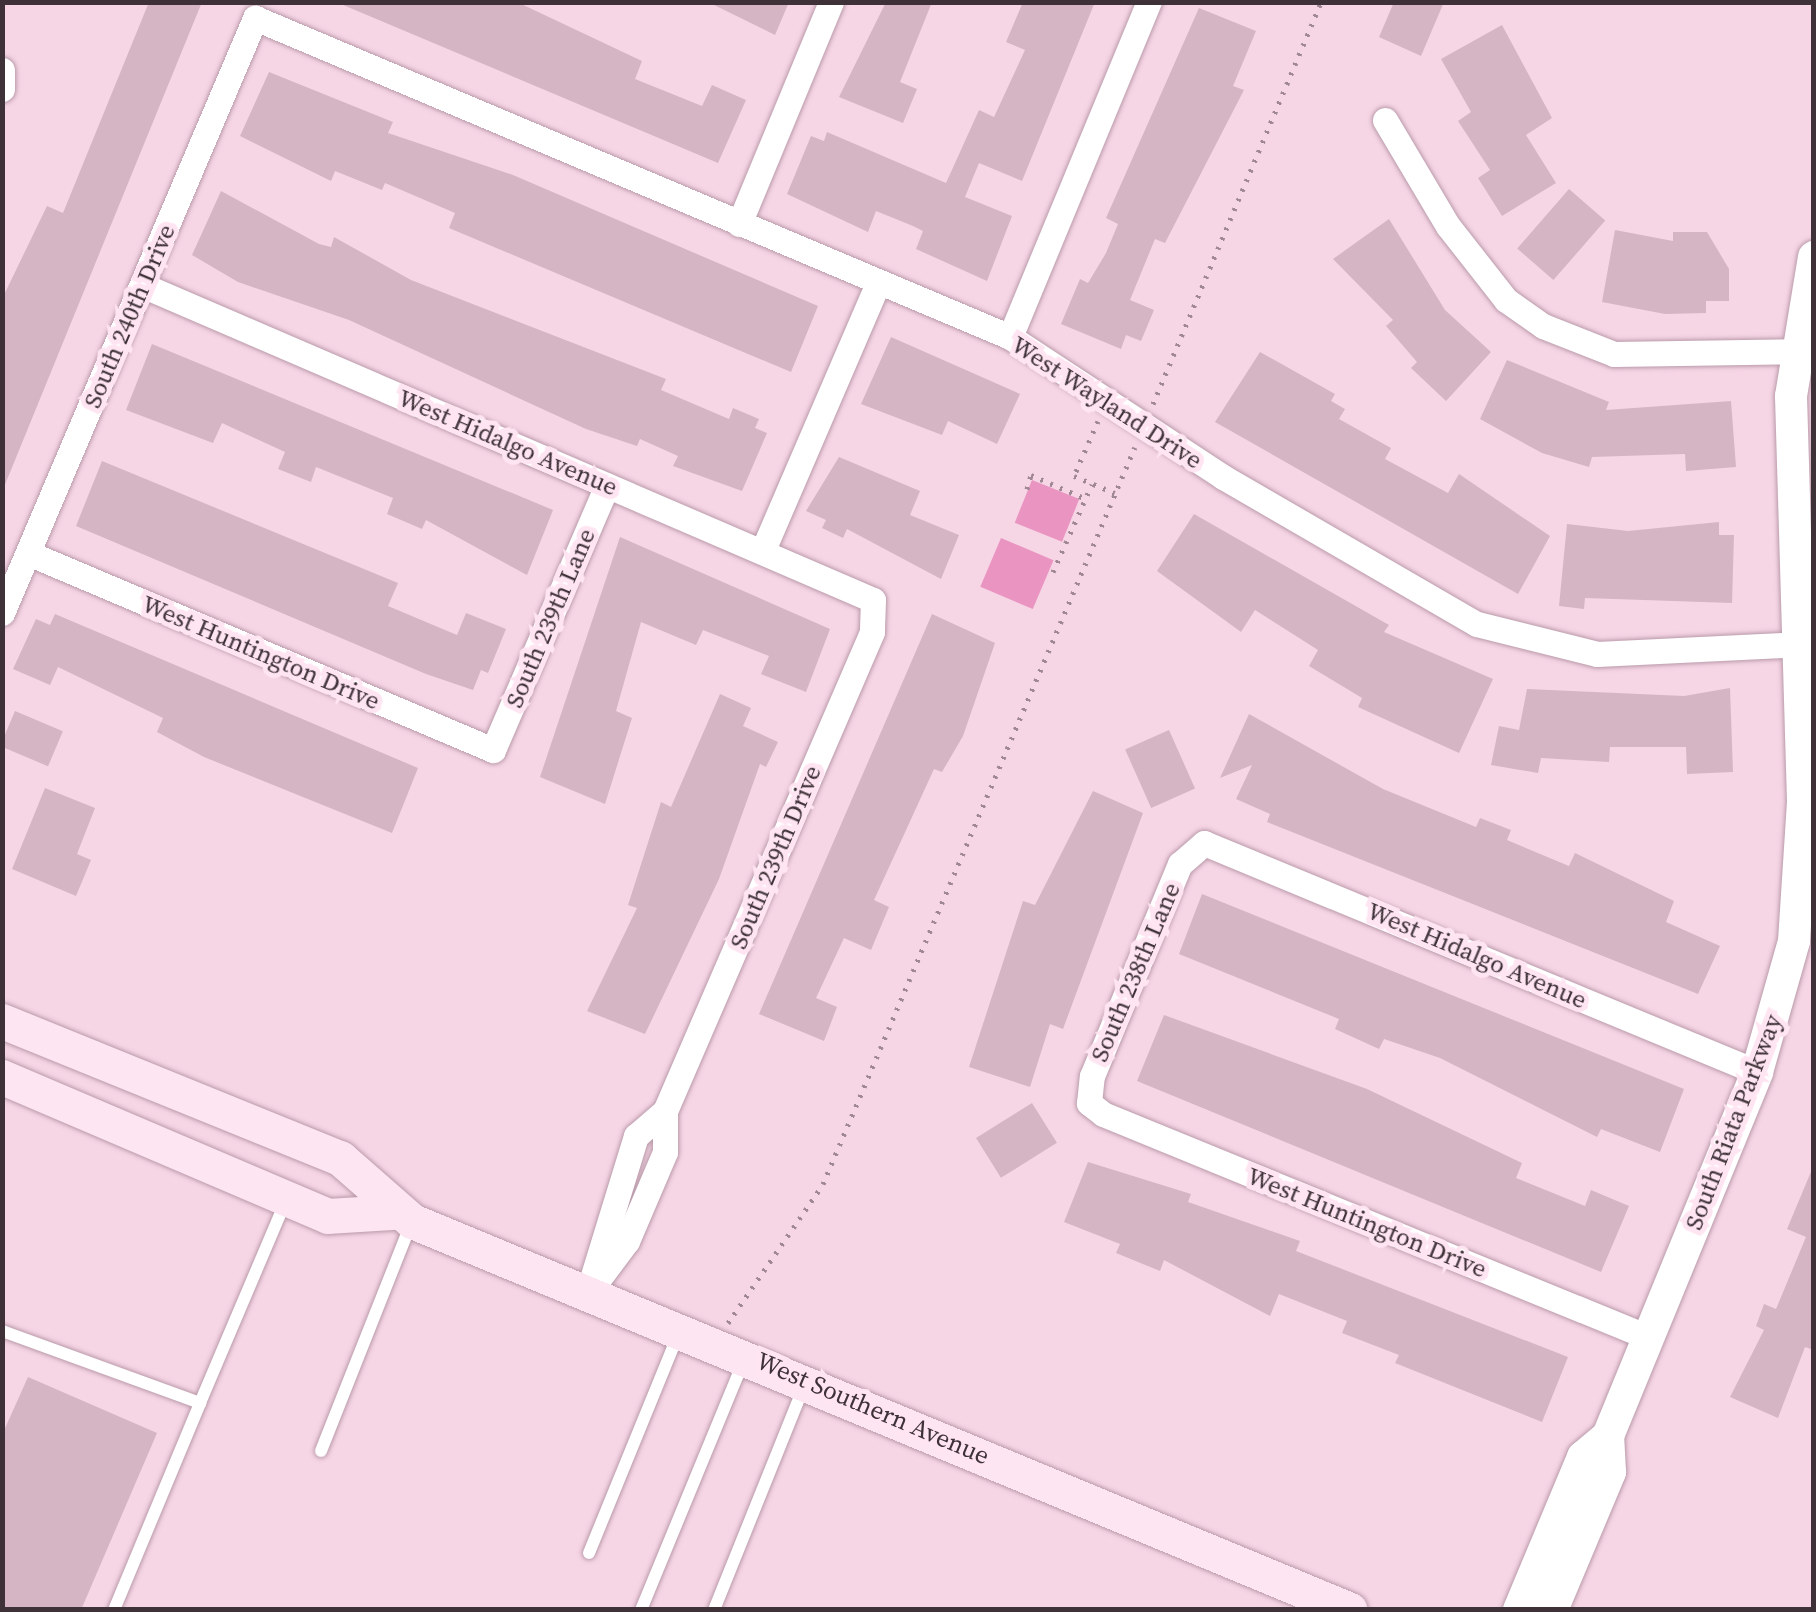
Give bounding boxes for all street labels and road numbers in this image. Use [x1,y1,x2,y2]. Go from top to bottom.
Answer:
street label: South 240th Drive [77,220,181,412]
street label: West Wayland Drive [1006,329,1208,475]
street label: West Hidalgo Avenue [394,382,622,502]
street label: South 239th Lane [499,524,601,712]
street label: West Huntington Drive [138,588,384,716]
street label: South 239th Drive [723,761,827,953]
street label: South 238th Lane [1084,878,1186,1066]
street label: West Hidalgo Avenue [1363,895,1591,1015]
street label: South Riata Parkway [1678,1010,1788,1234]
street label: West Huntington Drive [1243,1160,1491,1284]
street label: West Southern Avenue [752,1345,994,1471]

